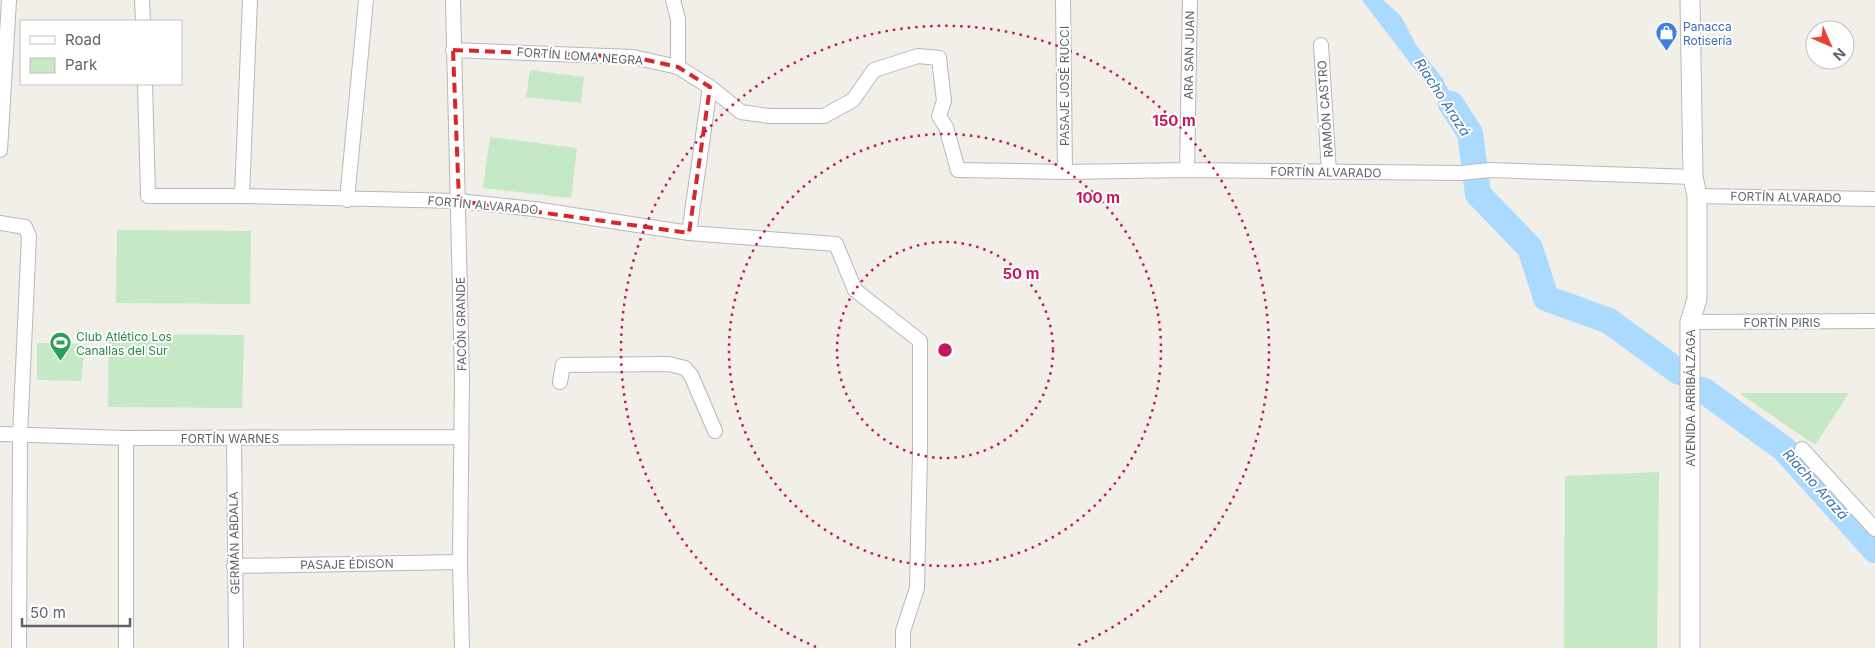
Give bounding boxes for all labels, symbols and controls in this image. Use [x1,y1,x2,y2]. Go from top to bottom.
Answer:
street label: ARA SAN JUAN [1181,10,1197,100]
place label: Panacca Rotisería [1683,19,1732,48]
legend [20,20,182,85]
north arrow [1805,20,1855,70]
shop icon: Panacca Rotisería [1655,21,1679,52]
street label: PASAJE JOSÉ RUCCI [1057,26,1072,146]
text: Road [65,30,101,49]
street label: FORTÍN LOMA NEGRA [516,44,644,68]
text: N [1830,45,1849,64]
text: Park [65,55,98,74]
water label: Riacho Arazá [1412,55,1475,139]
street label: RAMÓN CASTRO [1314,60,1336,158]
text: 150 m [1152,111,1196,130]
street label: FORTÍN ALVARADO [1270,164,1382,180]
text: 100 m [1076,188,1120,207]
street label: FORTÍN ALVARADO [1730,189,1842,205]
street label: FORTÍN ALVARADO [427,193,539,217]
text: 50 m [1003,264,1039,283]
street label: FACÓN GRANDE [453,277,469,371]
street label: FORTÍN PIRIS [1744,315,1821,330]
place label: Club Atlético Los Canallas del Sur [76,329,172,358]
street label: AVENIDA ARRIBÁLZAGA [1683,329,1698,467]
sports icon: Club Atlético Los Canallas del Sur [48,331,72,362]
centre of rings [936,341,954,359]
street label: FORTÍN WARNES [181,431,280,446]
water label: Riacho Arazá [1780,445,1852,523]
street label: GERMÁN ABDALA [226,491,242,595]
street label: PASAJE ÉDISON [300,556,394,572]
scale bar [22,596,130,628]
text: 50 m [30,603,66,622]

